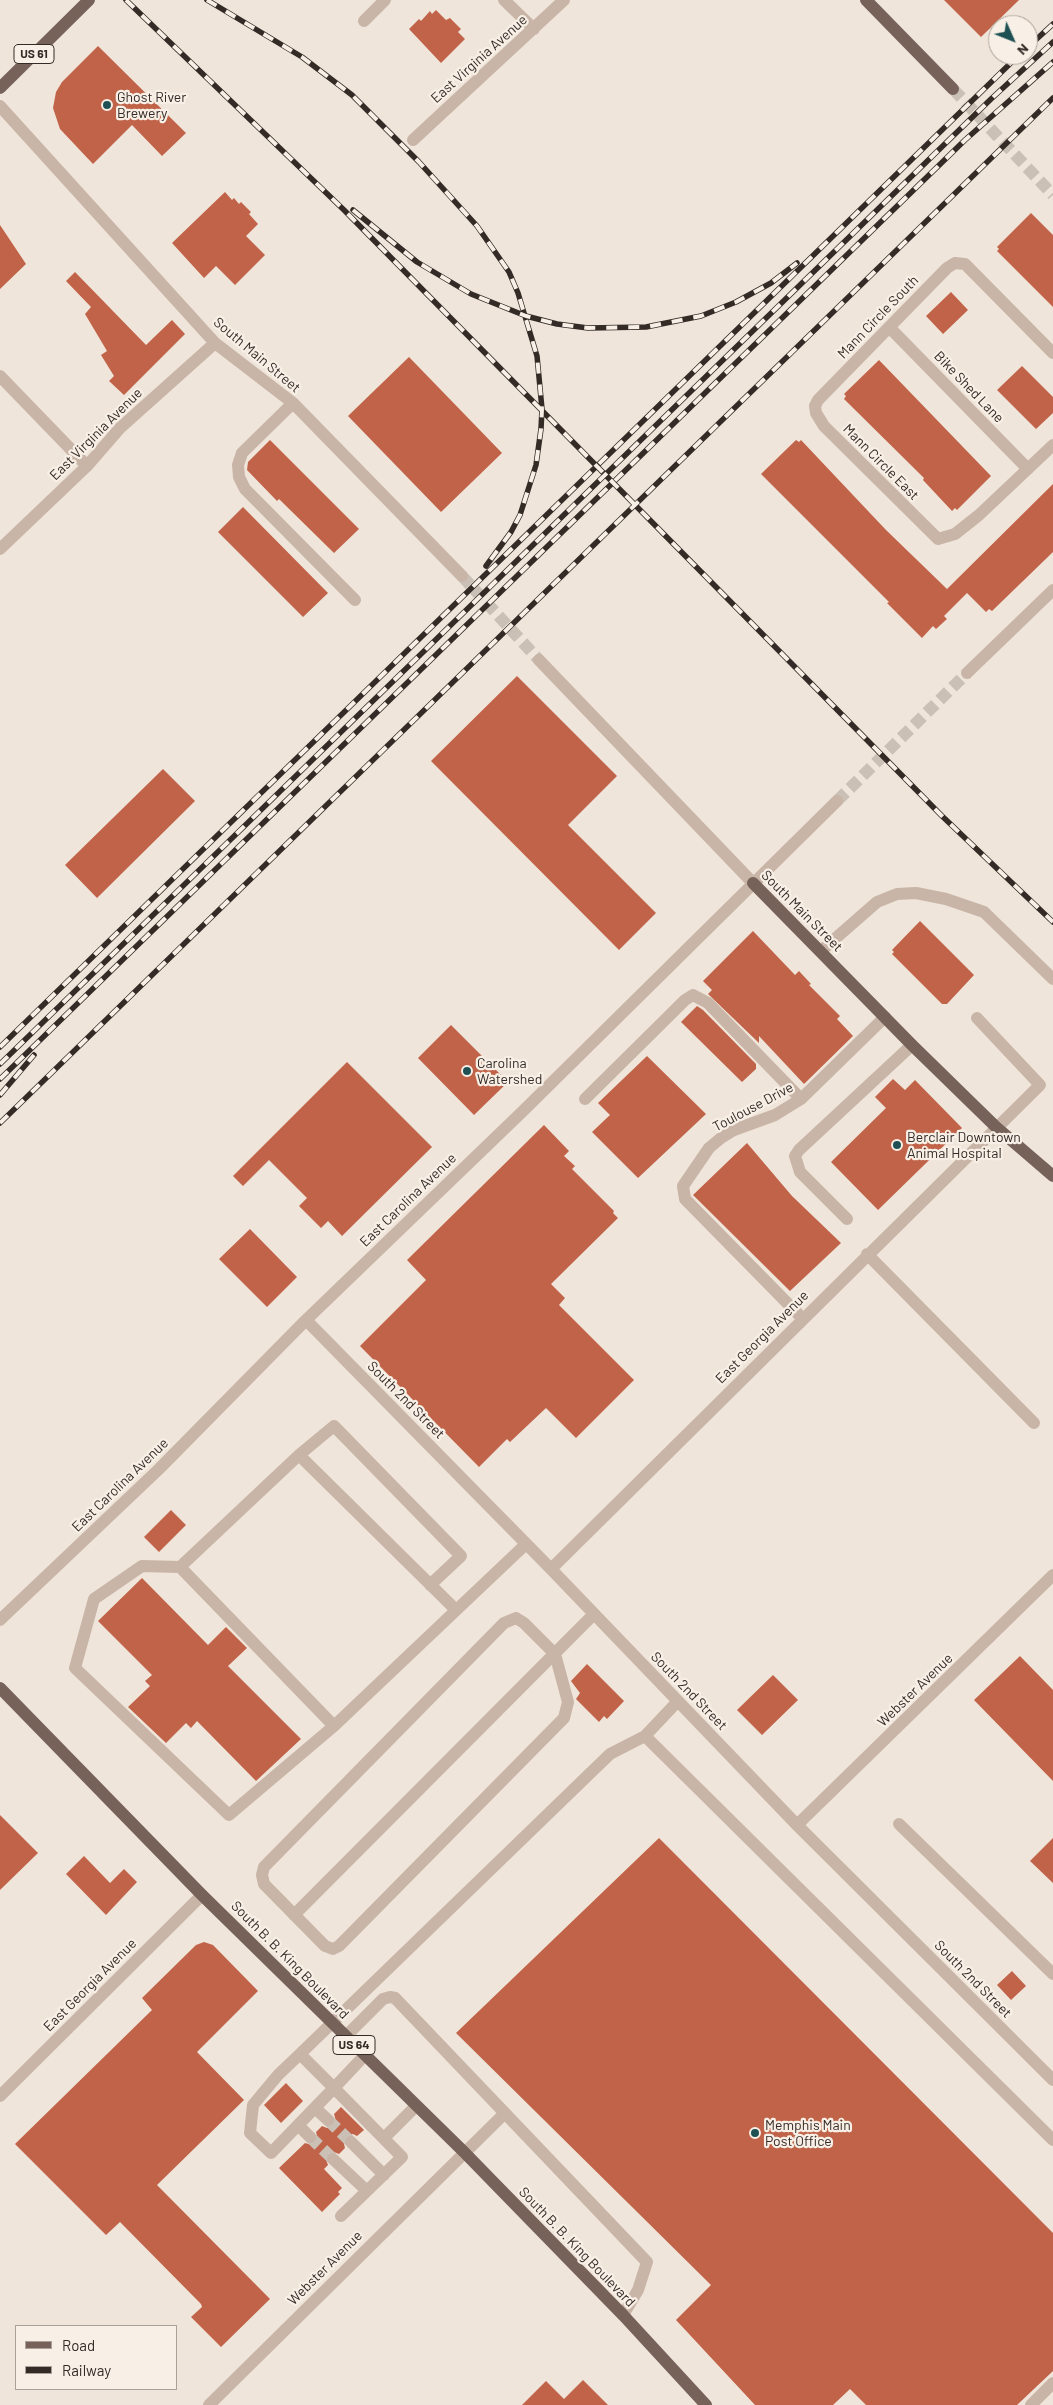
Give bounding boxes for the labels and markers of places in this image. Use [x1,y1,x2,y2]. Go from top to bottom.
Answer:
place label: Ghost River Brewery [117,89,186,121]
marker: Ghost River Brewery [101,99,113,111]
place label: Carolina Watershed [477,1055,542,1088]
marker: Carolina Watershed [461,1065,473,1077]
place label: Berclair Downtown Animal Hospital [907,1129,1021,1162]
marker: Berclair Downtown Animal Hospital [891,1139,903,1151]
place label: Memphis Main Post Office [765,2117,851,2150]
marker: Memphis Main Post Office [749,2127,761,2139]

